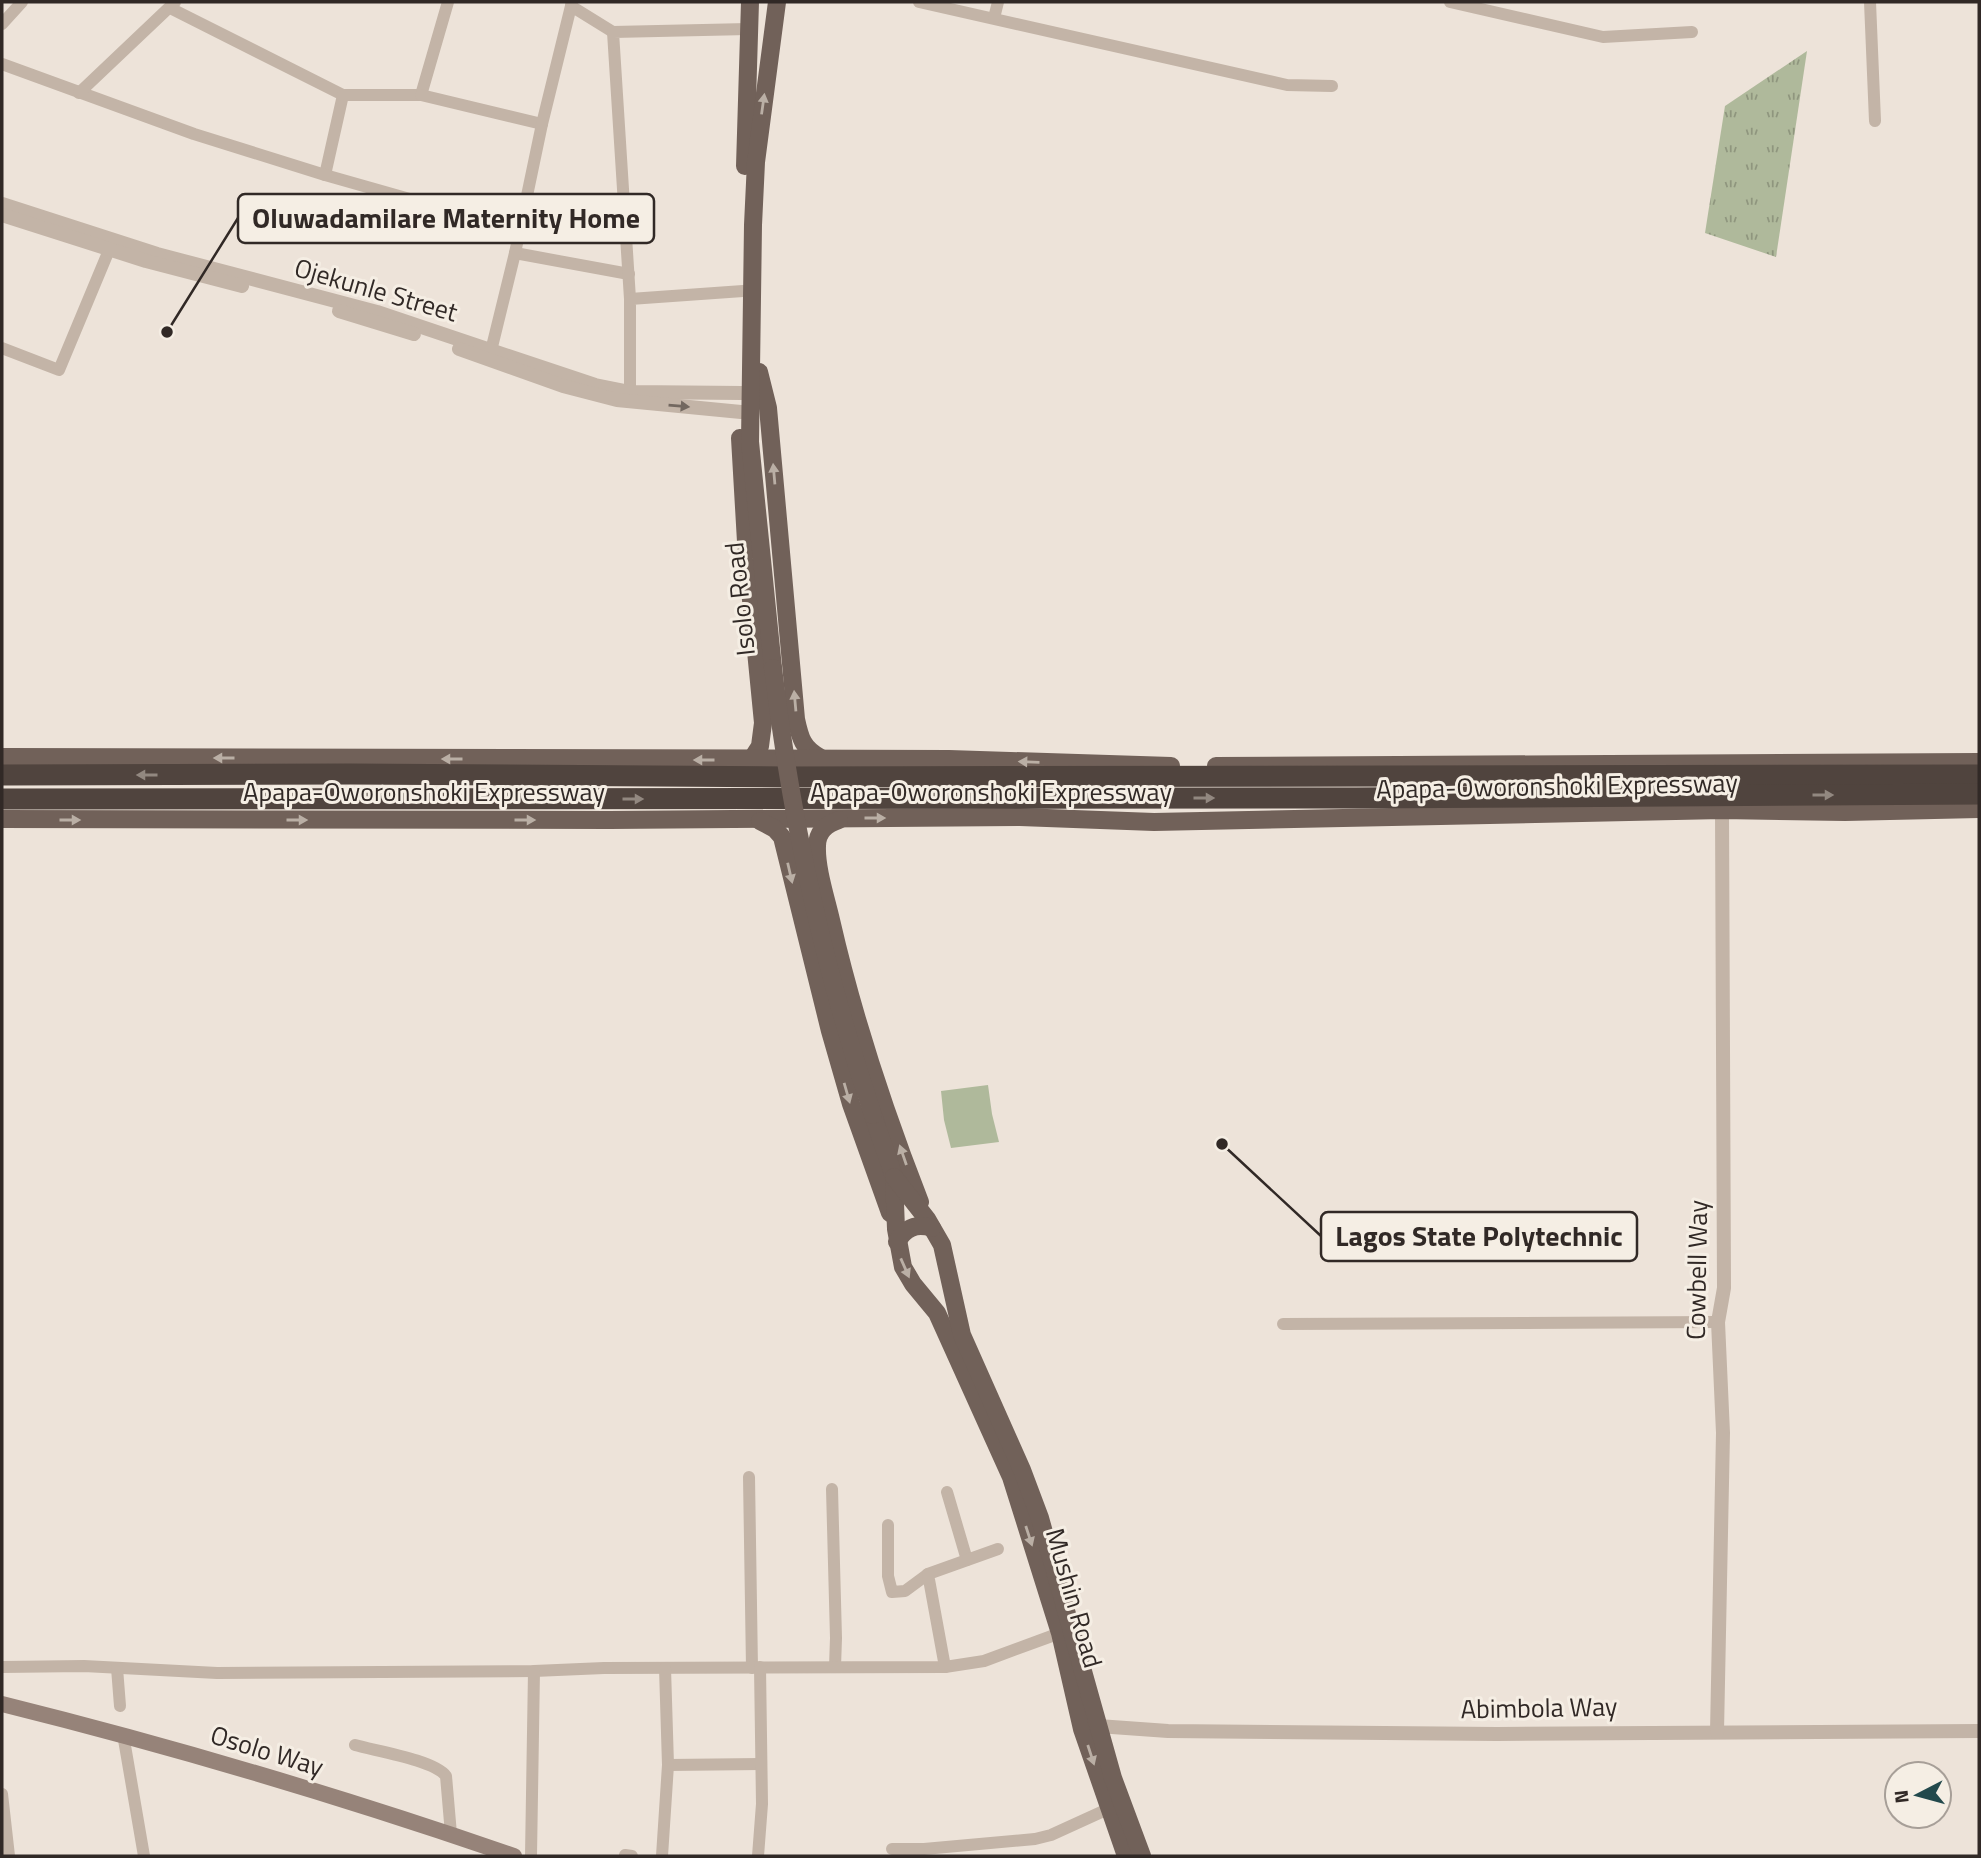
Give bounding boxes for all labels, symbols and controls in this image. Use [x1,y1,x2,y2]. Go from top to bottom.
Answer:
one-way arrow [758,93,769,115]
callout: Oluwadamilare Maternity Home [238,194,654,243]
text: Oluwadamilare Maternity Home [252,196,640,239]
street label: Ojekunle Street [290,248,462,331]
one-way arrow [668,401,690,412]
one-way arrow [768,463,779,485]
street label: Isolo Road [714,540,765,658]
one-way arrow [789,689,800,711]
one-way arrow [213,752,235,764]
one-way arrow [440,753,462,765]
one-way arrow [692,754,714,766]
one-way arrow [1018,756,1040,767]
street label: Apapa-Oworonshoki Expressway [1376,763,1738,808]
one-way arrow [136,769,158,781]
street label: Apapa-Oworonshoki Expressway [243,772,605,811]
street label: Apapa-Oworonshoki Expressway [810,772,1172,811]
one-way arrow [1813,789,1835,801]
one-way arrow [1193,792,1215,804]
one-way arrow [623,793,645,805]
one-way arrow [864,813,886,824]
one-way arrow [59,814,81,825]
one-way arrow [287,814,309,826]
one-way arrow [514,814,536,826]
one-way arrow [785,862,796,884]
one-way arrow [843,1083,853,1104]
one-way arrow [897,1144,908,1165]
street label: Cowbell Way [1676,1200,1717,1340]
callout: Lagos State Polytechnic [1321,1212,1637,1261]
text: Lagos State Polytechnic [1335,1214,1623,1257]
one-way arrow [900,1258,911,1279]
street label: Mushin Road [1036,1524,1113,1672]
one-way arrow [1024,1526,1035,1547]
street label: Abimbola Way [1460,1687,1618,1728]
street label: Osolo Way [206,1715,329,1786]
one-way arrow [1086,1744,1097,1765]
north arrow [1883,1760,1953,1830]
text: N [1885,1789,1916,1805]

